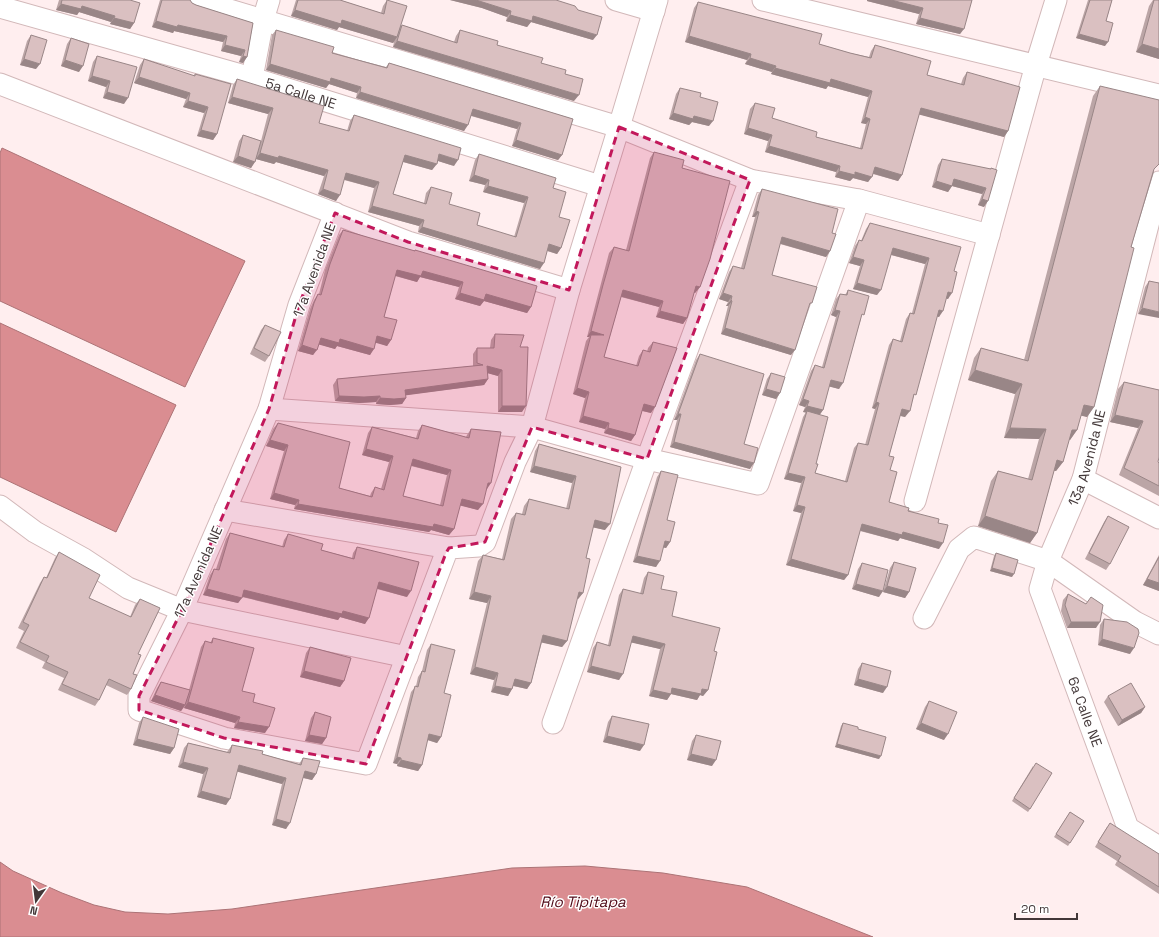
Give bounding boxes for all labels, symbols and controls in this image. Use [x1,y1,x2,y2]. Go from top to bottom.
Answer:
street label: 5a Calle NE [263,74,339,113]
street label: 17a Avenida NE [289,220,339,320]
street label: 13a Avenida NE [1064,407,1109,509]
street label: 17a Avenida NE [170,523,226,621]
street label: 6a Calle NE [1064,674,1106,749]
north arrow [16,881,56,921]
water label: Río Tipitapa [540,892,626,911]
scale bar [1015,895,1077,921]
text: 20 m [1021,901,1049,917]
text: N [28,903,39,918]

